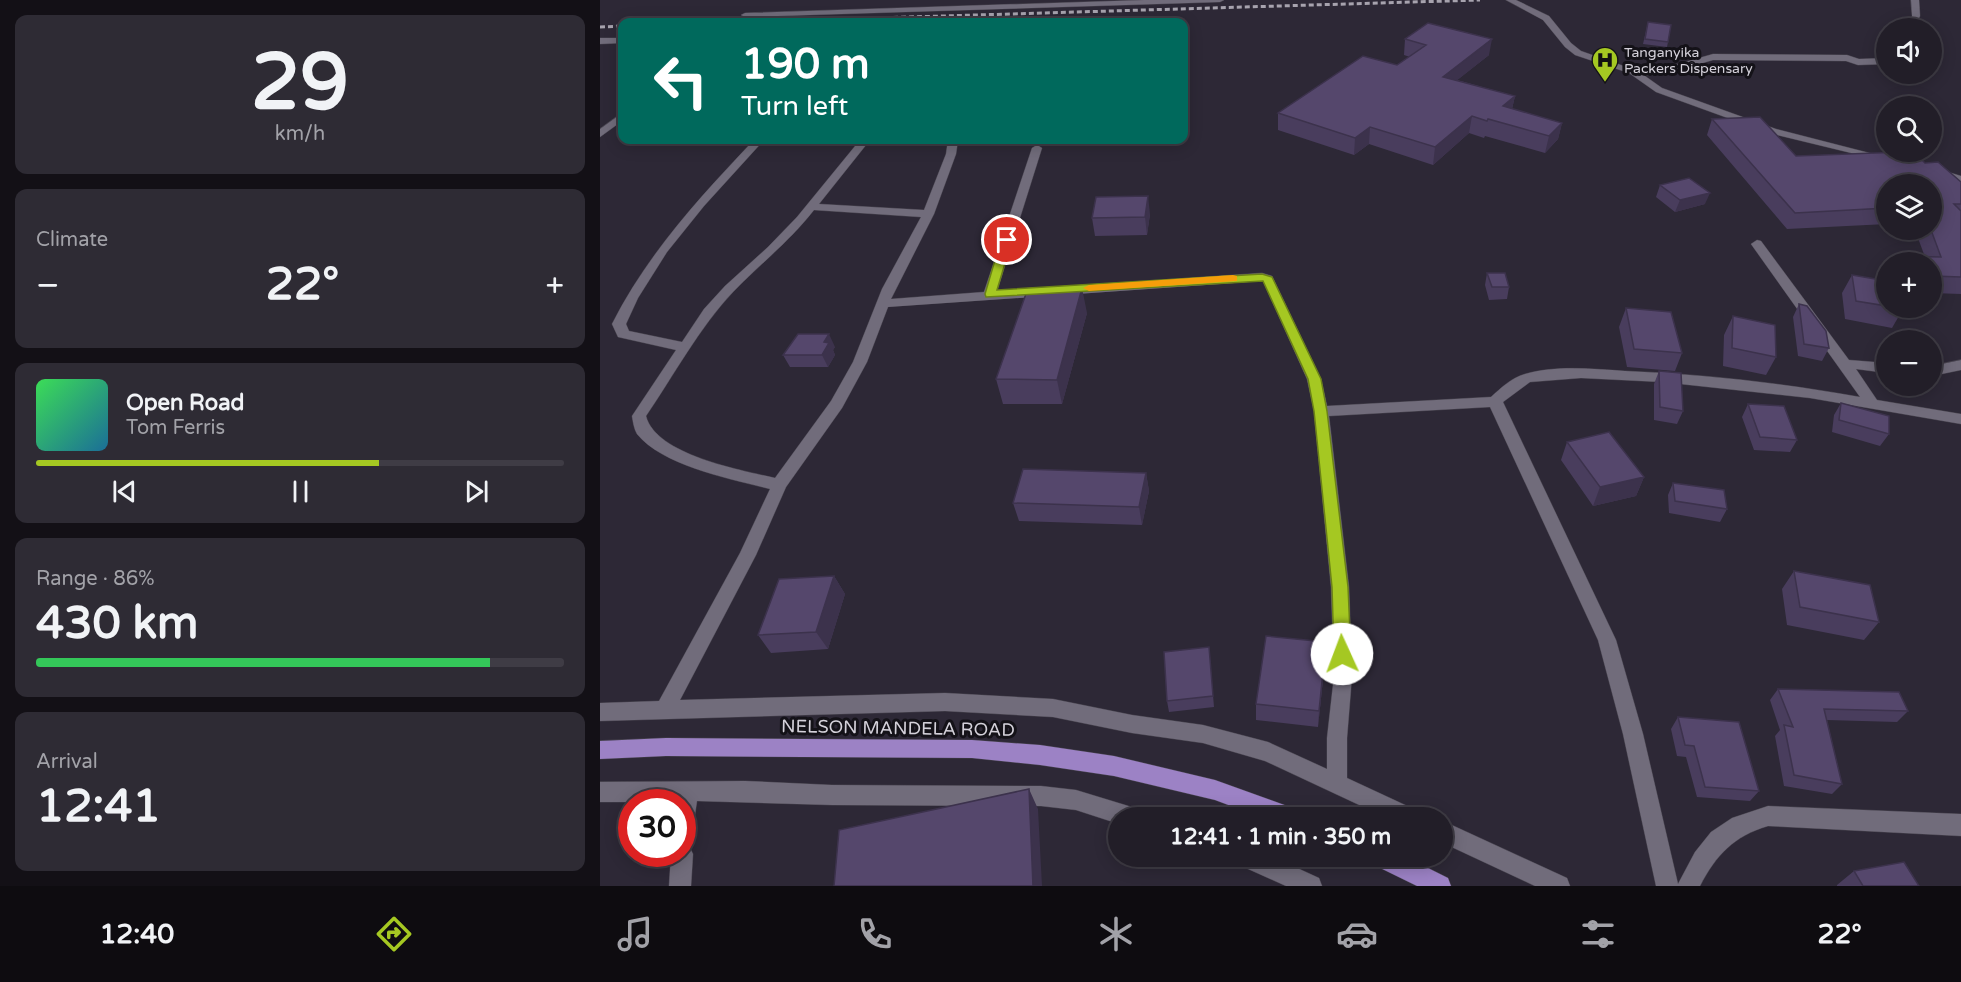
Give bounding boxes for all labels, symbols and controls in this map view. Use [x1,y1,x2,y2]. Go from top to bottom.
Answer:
map controls [1876,18,1942,396]
button: sound [1876,18,1942,84]
text: 29 [251,36,349,130]
text: 190 m [741,39,870,90]
icon: left [642,42,720,120]
place label: Tanganyika Packers Dispensary [1624,44,1753,77]
hospital icon: Tanganyika Packers Dispensary [1590,45,1620,83]
text: Turn left [741,90,848,123]
button: search [1876,96,1942,162]
text: km/h [275,122,325,146]
button: layers [1876,174,1942,240]
pin [981,214,1032,265]
icon: arrive [990,223,1023,256]
text: Climate [36,228,108,252]
button: + [1876,252,1942,318]
text: 22° [266,258,339,312]
text: − [36,266,60,305]
text: + [545,266,564,305]
button: − [1876,330,1942,396]
text: Open Road [126,390,244,416]
text: Tom Ferris [126,416,225,440]
icon: previous [108,475,141,508]
icon: pause [284,475,317,508]
icon: next [460,475,493,508]
text: Range · 86% [36,567,155,591]
text: 430 km [36,597,198,651]
position arrow [1310,622,1374,686]
street label: NELSON MANDELA ROAD [781,715,1015,741]
text: Arrival [36,750,98,774]
text: 12:41 [36,780,161,834]
speed limit sign: 30 [618,789,696,867]
text: 12:41 · 1 min · 350 m [1170,824,1391,850]
icon: directions [373,913,415,955]
icon: music [614,913,656,955]
icon: phone [854,913,896,955]
icon: climate [1095,913,1137,955]
icon: car [1336,913,1378,955]
icon: filters [1577,913,1619,955]
text: 12:40 [99,918,174,951]
text: 22° [1817,918,1862,951]

